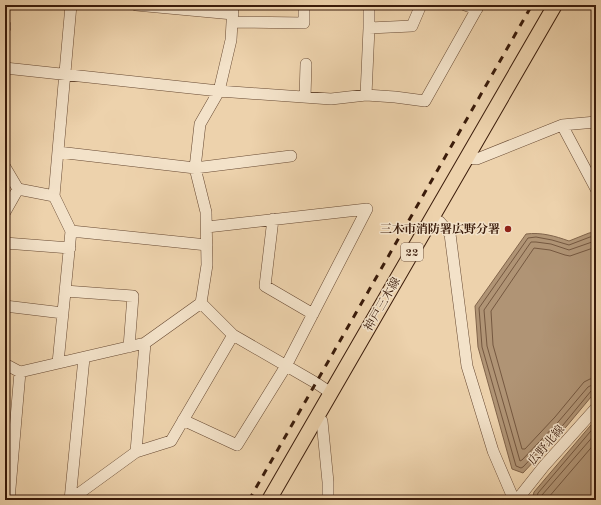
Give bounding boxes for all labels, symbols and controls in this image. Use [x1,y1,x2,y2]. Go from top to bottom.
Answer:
place label: 三木市消防署広野分署 [380,222,500,236]
marker: 三木市消防署広野分署 [503,224,513,234]
road number: 22 [401,243,423,261]
street label: 神戸三木線 [361,275,403,333]
street label: 広野北線 [525,422,567,468]

